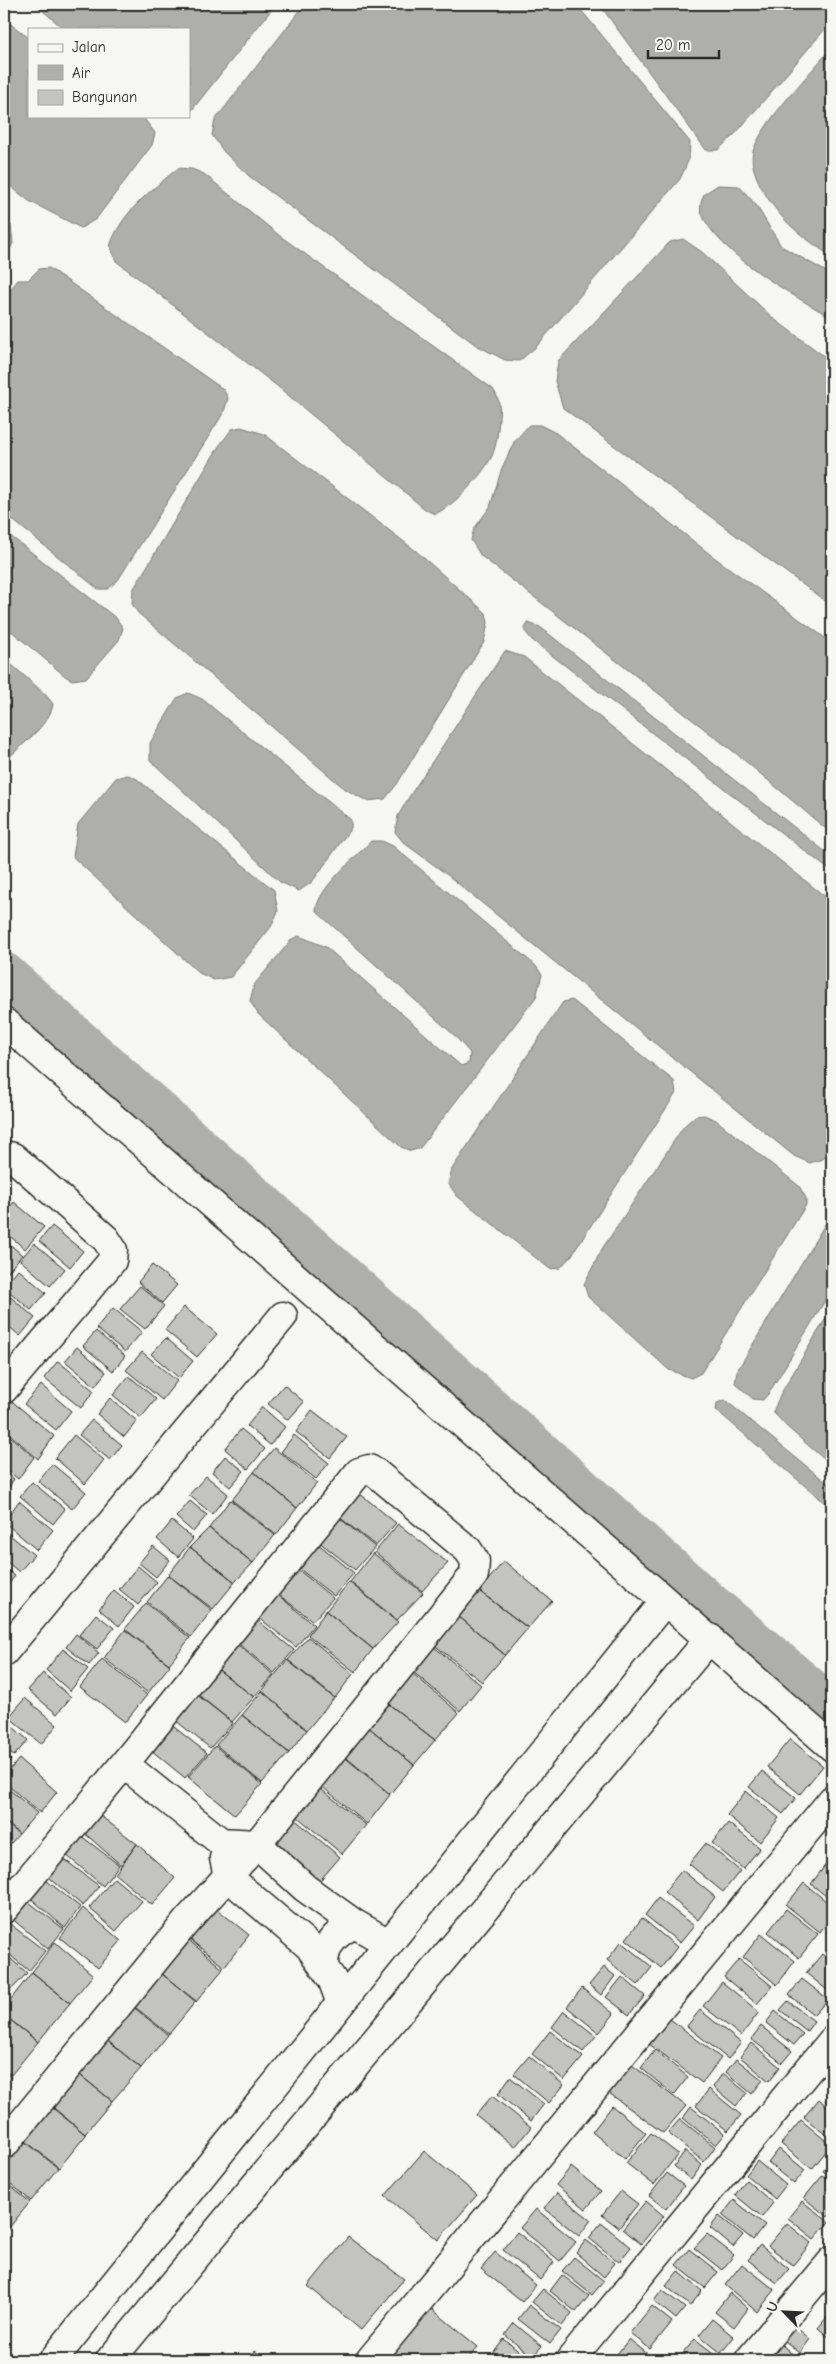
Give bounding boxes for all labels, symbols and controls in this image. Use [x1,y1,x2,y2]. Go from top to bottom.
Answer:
legend [28,28,190,118]
scale bar [648,28,720,60]
text: 20 m [656,36,690,54]
text: Jalan [72,38,106,56]
text: Air [72,64,90,82]
text: Bangunan [72,88,137,106]
north arrow [758,2286,808,2336]
text: U [763,2299,782,2315]

